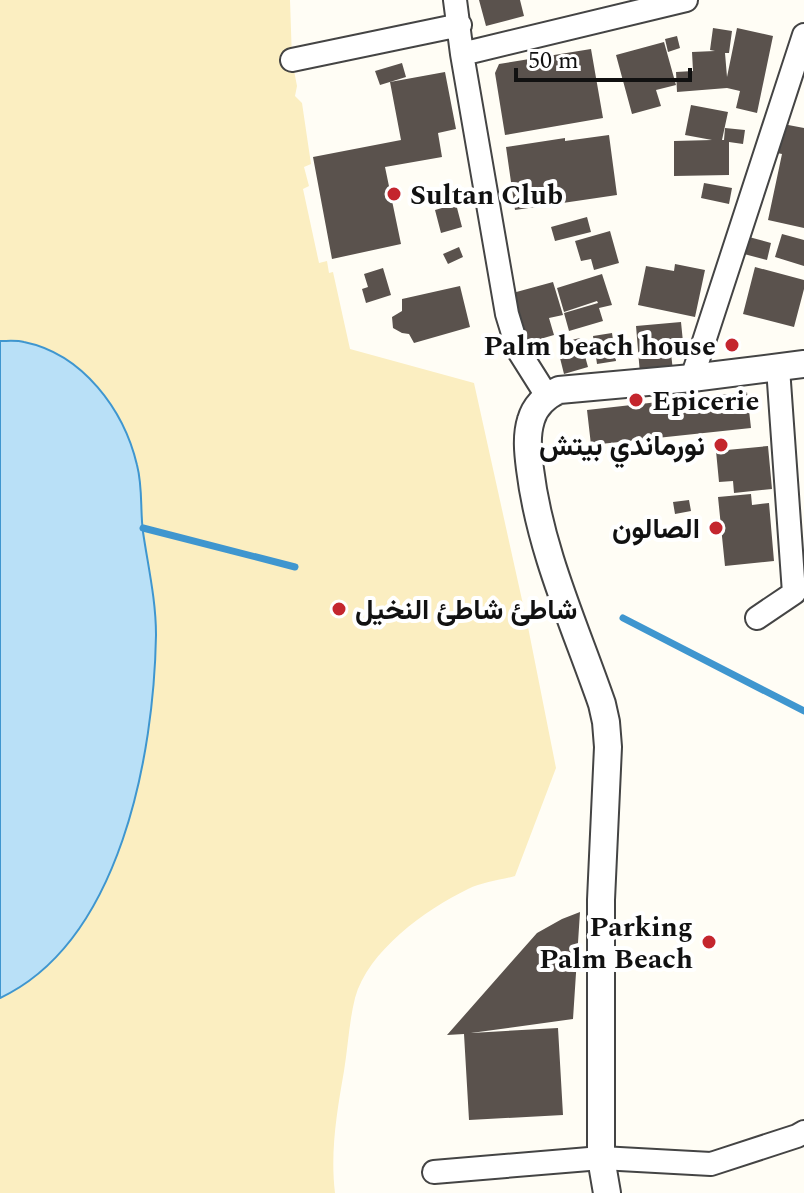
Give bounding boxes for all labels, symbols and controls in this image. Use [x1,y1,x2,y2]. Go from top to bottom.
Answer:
scale bar [516,32,690,82]
text: 50 m [528,43,579,79]
place label: Sultan Club [410,174,563,217]
marker: Sultan Club [385,185,403,203]
place label: Palm beach house [484,325,716,368]
marker: Palm beach house [723,336,741,354]
place label: Epicerie [652,380,759,423]
marker: Epicerie [627,391,645,409]
place label: نورماندي بيتش [539,425,705,469]
marker: نورماندي بيتش [712,436,730,454]
place label: الصالون [612,508,700,551]
marker: الصالون [707,519,725,537]
place label: شاطئ شاطئ النخيل [355,589,577,632]
marker: شاطئ شاطئ النخيل [330,600,348,618]
place label: Parking Palm Beach [539,906,693,981]
marker: Parking Palm Beach [700,933,718,951]

